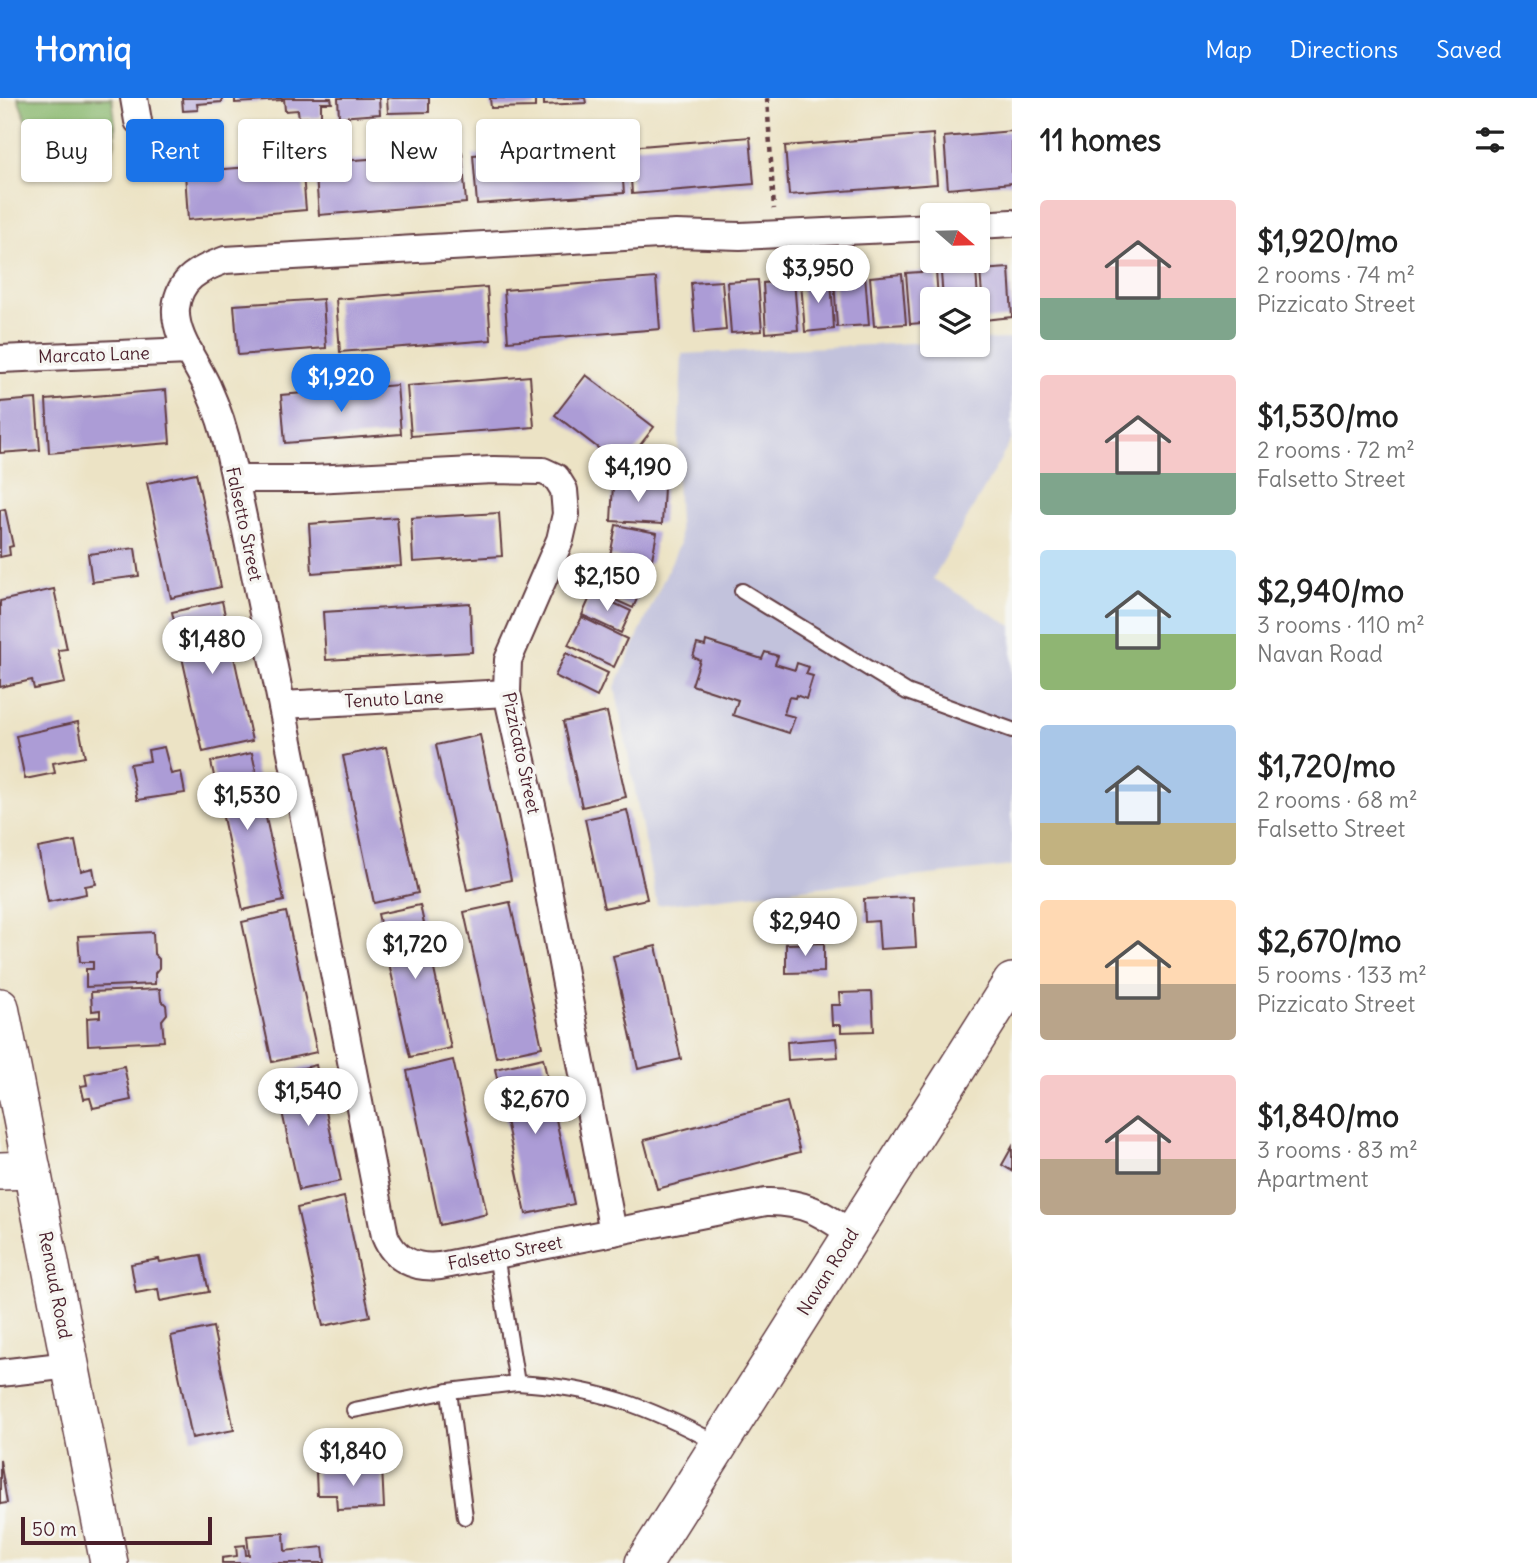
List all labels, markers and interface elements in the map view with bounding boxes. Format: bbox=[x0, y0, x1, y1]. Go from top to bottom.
text: Homiq bbox=[35, 28, 132, 70]
text: Map bbox=[1205, 34, 1252, 64]
text: Directions bbox=[1290, 34, 1398, 64]
text: Saved bbox=[1436, 34, 1502, 64]
chip: Buy bbox=[21, 119, 112, 182]
chip: Rent bbox=[126, 119, 224, 182]
chip: Filters bbox=[238, 119, 352, 182]
chip: New bbox=[366, 119, 462, 182]
chip: Apartment bbox=[476, 119, 640, 182]
text: 11 homes bbox=[1040, 121, 1161, 159]
icon: filters bbox=[1471, 121, 1509, 159]
north arrow bbox=[920, 203, 990, 273]
map controls bbox=[920, 203, 990, 357]
text: $1,920/mo bbox=[1257, 222, 1398, 260]
icon: home bbox=[1096, 228, 1180, 312]
pin: $3,950 bbox=[761, 246, 875, 305]
text: $3,950 bbox=[782, 253, 854, 282]
text: 2 rooms · 74 m² bbox=[1257, 260, 1415, 289]
button: layers bbox=[920, 287, 990, 357]
text: Pizzicato Street bbox=[1257, 289, 1415, 318]
street label: Marcato Lane bbox=[38, 341, 150, 368]
pin: $1,920 bbox=[284, 354, 398, 414]
text: $1,920 bbox=[307, 362, 375, 391]
text: $1,530/mo bbox=[1257, 397, 1399, 435]
icon: home bbox=[1096, 403, 1180, 487]
text: 2 rooms · 72 m² bbox=[1257, 435, 1415, 464]
pin: $4,190 bbox=[581, 444, 695, 504]
text: $4,190 bbox=[604, 452, 672, 481]
text: Falsetto Street bbox=[1257, 464, 1405, 493]
street label: Falsetto Street bbox=[221, 465, 268, 583]
pin: $2,150 bbox=[550, 554, 664, 613]
text: $2,150 bbox=[574, 561, 640, 590]
text: $2,940/mo bbox=[1257, 572, 1404, 610]
icon: home bbox=[1096, 578, 1180, 662]
text: 3 rooms · 110 m² bbox=[1257, 610, 1425, 639]
pin: $1,480 bbox=[155, 616, 269, 676]
text: $1,480 bbox=[178, 624, 246, 653]
text: Navan Road bbox=[1257, 639, 1383, 668]
street label: Tenuto Lane bbox=[344, 684, 444, 713]
street label: Pizzicato Street bbox=[497, 690, 546, 816]
text: $1,720/mo bbox=[1257, 747, 1396, 785]
icon: home bbox=[1096, 753, 1180, 837]
pin: $1,530 bbox=[190, 772, 304, 832]
text: $1,530 bbox=[213, 780, 281, 809]
text: 2 rooms · 68 m² bbox=[1257, 785, 1418, 814]
text: Falsetto Street bbox=[1257, 814, 1405, 843]
pin: $2,940 bbox=[748, 898, 862, 958]
text: $2,940 bbox=[769, 906, 841, 935]
pin: $1,720 bbox=[358, 922, 472, 981]
text: $2,670/mo bbox=[1257, 922, 1401, 960]
icon: home bbox=[1096, 928, 1180, 1012]
text: $1,720 bbox=[382, 929, 448, 958]
text: 5 rooms · 133 m² bbox=[1257, 960, 1427, 989]
text: Pizzicato Street bbox=[1257, 989, 1415, 1018]
pin: $1,540 bbox=[251, 1068, 365, 1128]
text: $1,540 bbox=[274, 1076, 342, 1105]
pin: $2,670 bbox=[478, 1076, 592, 1136]
text: $2,670 bbox=[500, 1084, 570, 1113]
text: $1,840/mo bbox=[1257, 1097, 1399, 1135]
icon: home bbox=[1096, 1103, 1180, 1187]
text: 3 rooms · 83 m² bbox=[1257, 1135, 1418, 1164]
text: Apartment bbox=[1257, 1164, 1369, 1193]
street label: Navan Road bbox=[792, 1224, 864, 1320]
street label: Renaud Road bbox=[34, 1229, 77, 1341]
street label: Falsetto Street bbox=[446, 1230, 564, 1275]
pin: $1,840 bbox=[296, 1428, 410, 1488]
text: $1,840 bbox=[319, 1436, 387, 1465]
scale bar bbox=[21, 1514, 212, 1546]
text: 50 m bbox=[32, 1517, 77, 1541]

